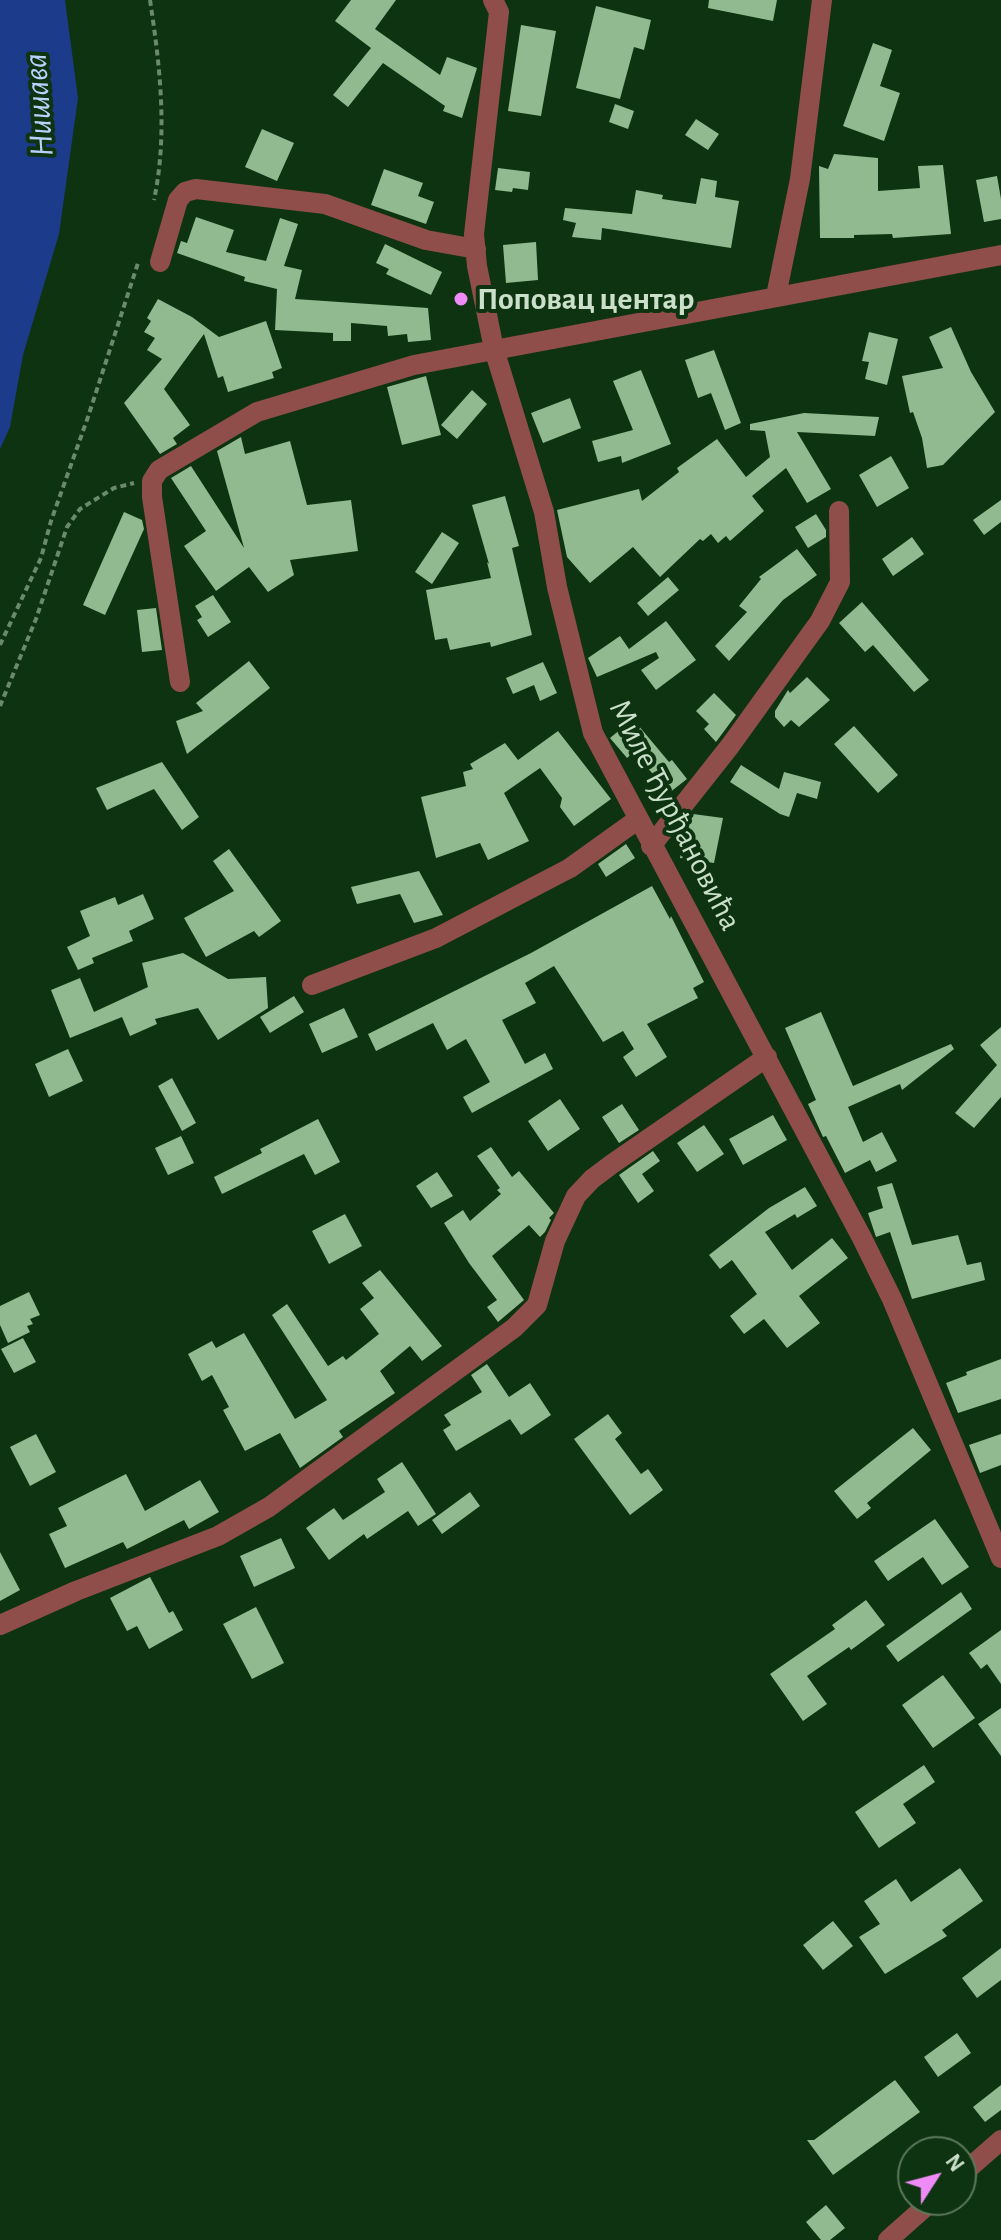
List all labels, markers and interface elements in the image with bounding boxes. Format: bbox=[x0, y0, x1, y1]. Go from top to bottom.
water label: Нишава bbox=[15, 52, 63, 158]
place label: Поповац центар bbox=[477, 280, 694, 318]
marker: Поповац центар bbox=[452, 290, 470, 308]
street label: Миле Ђурђановића bbox=[600, 693, 750, 937]
north arrow bbox=[897, 2136, 977, 2216]
text: N bbox=[941, 2150, 968, 2176]

